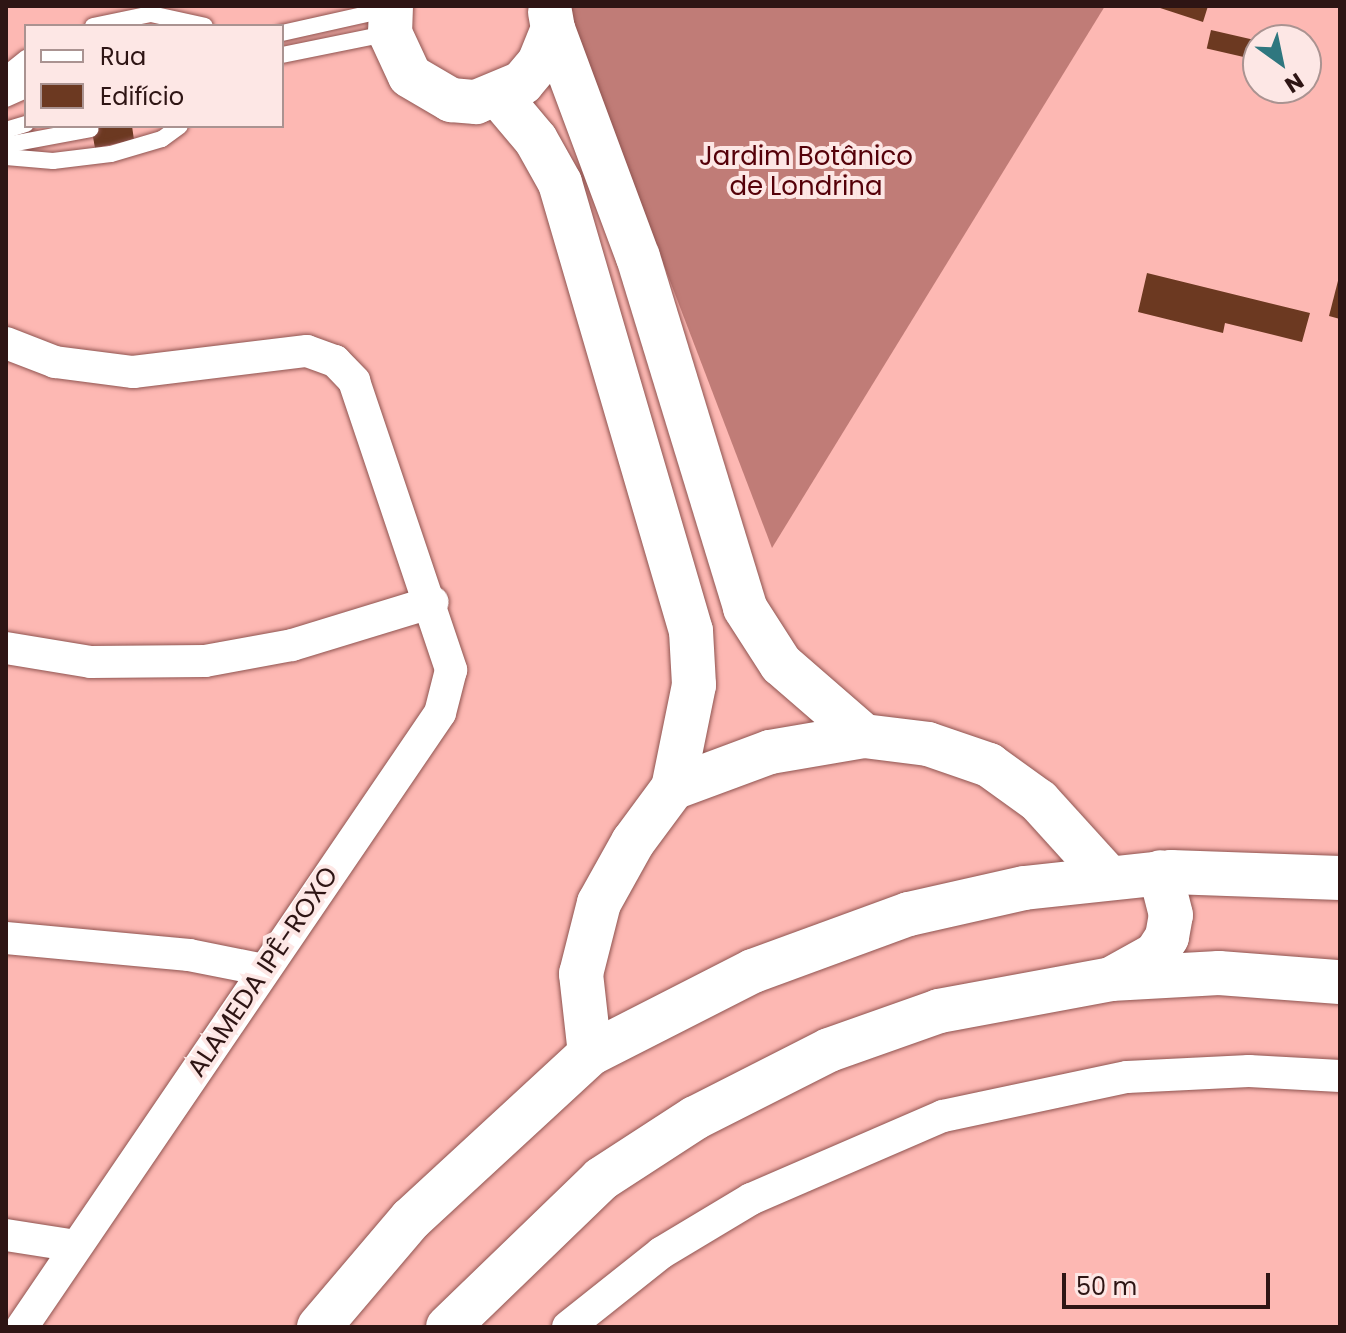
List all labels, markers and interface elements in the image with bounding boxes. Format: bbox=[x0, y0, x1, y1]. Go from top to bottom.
legend bbox=[24, 24, 284, 128]
north arrow bbox=[1242, 24, 1322, 104]
text: Rua bbox=[100, 40, 146, 73]
text: N bbox=[1279, 65, 1310, 100]
text: Edifício bbox=[100, 80, 184, 113]
park label: Jardim Botânico de Londrina bbox=[699, 141, 913, 202]
street label: ALAMEDA IPÊ-ROXO bbox=[181, 861, 345, 1083]
scale bar bbox=[1066, 1257, 1274, 1307]
text: 50 m bbox=[1076, 1270, 1137, 1303]

